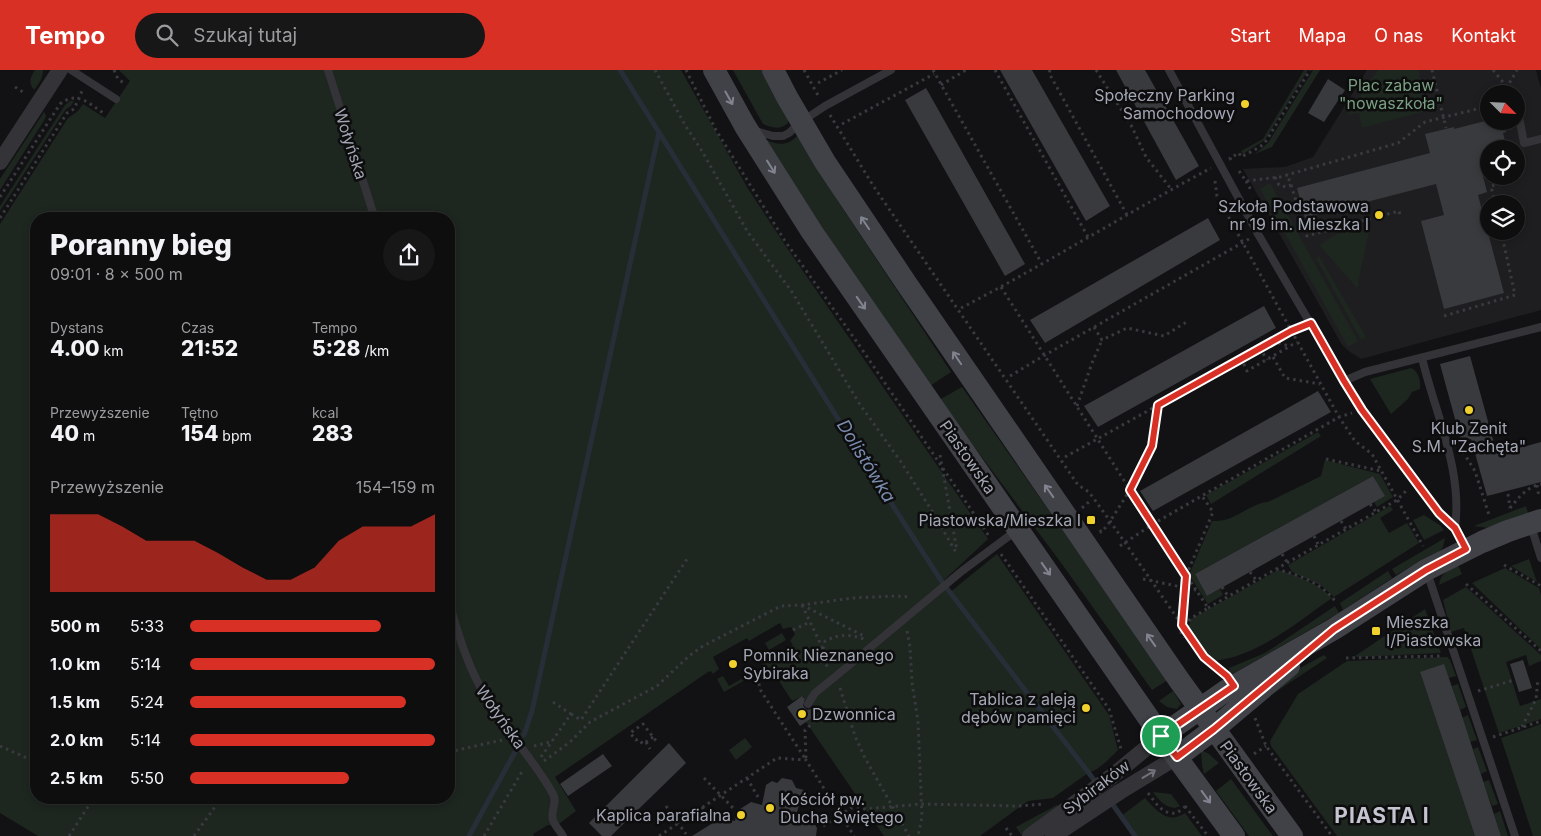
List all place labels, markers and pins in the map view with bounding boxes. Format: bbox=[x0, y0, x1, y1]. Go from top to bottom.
place label: Społeczny Parking Samochodowy bbox=[1094, 85, 1235, 123]
marker: Społeczny Parking Samochodowy bbox=[1239, 98, 1251, 110]
place label: Szkoła Podstawowa nr 19 im. Mieszka I bbox=[1218, 196, 1369, 234]
marker: Szkoła Podstawowa nr 19 im. Mieszka I bbox=[1373, 209, 1385, 221]
marker: Klub Zenit S.M. "Zachęta" bbox=[1463, 404, 1475, 416]
place label: Klub Zenit S.M. "Zachęta" bbox=[1412, 418, 1526, 456]
place label: Piastowska/Mieszka I bbox=[919, 510, 1081, 530]
marker: Piastowska/Mieszka I bbox=[1085, 514, 1097, 526]
place label: Mieszka I/Piastowska bbox=[1386, 612, 1481, 650]
marker: Mieszka I/Piastowska bbox=[1370, 625, 1382, 637]
place label: Pomnik Nieznanego Sybiraka bbox=[743, 645, 894, 683]
marker: Pomnik Nieznanego Sybiraka bbox=[727, 658, 739, 670]
place label: Tablica z aleją dębów pamięci bbox=[961, 689, 1076, 727]
marker: Tablica z aleją dębów pamięci bbox=[1080, 702, 1092, 714]
place label: Dzwonnica bbox=[812, 704, 896, 724]
marker: Dzwonnica bbox=[796, 708, 808, 720]
pin bbox=[1140, 715, 1182, 757]
place label: Kościół pw. Ducha Świętego bbox=[780, 789, 903, 827]
marker: Kościół pw. Ducha Świętego bbox=[764, 802, 776, 814]
place label: Kaplica parafialna bbox=[596, 805, 731, 825]
marker: Kaplica parafialna bbox=[735, 809, 747, 821]

